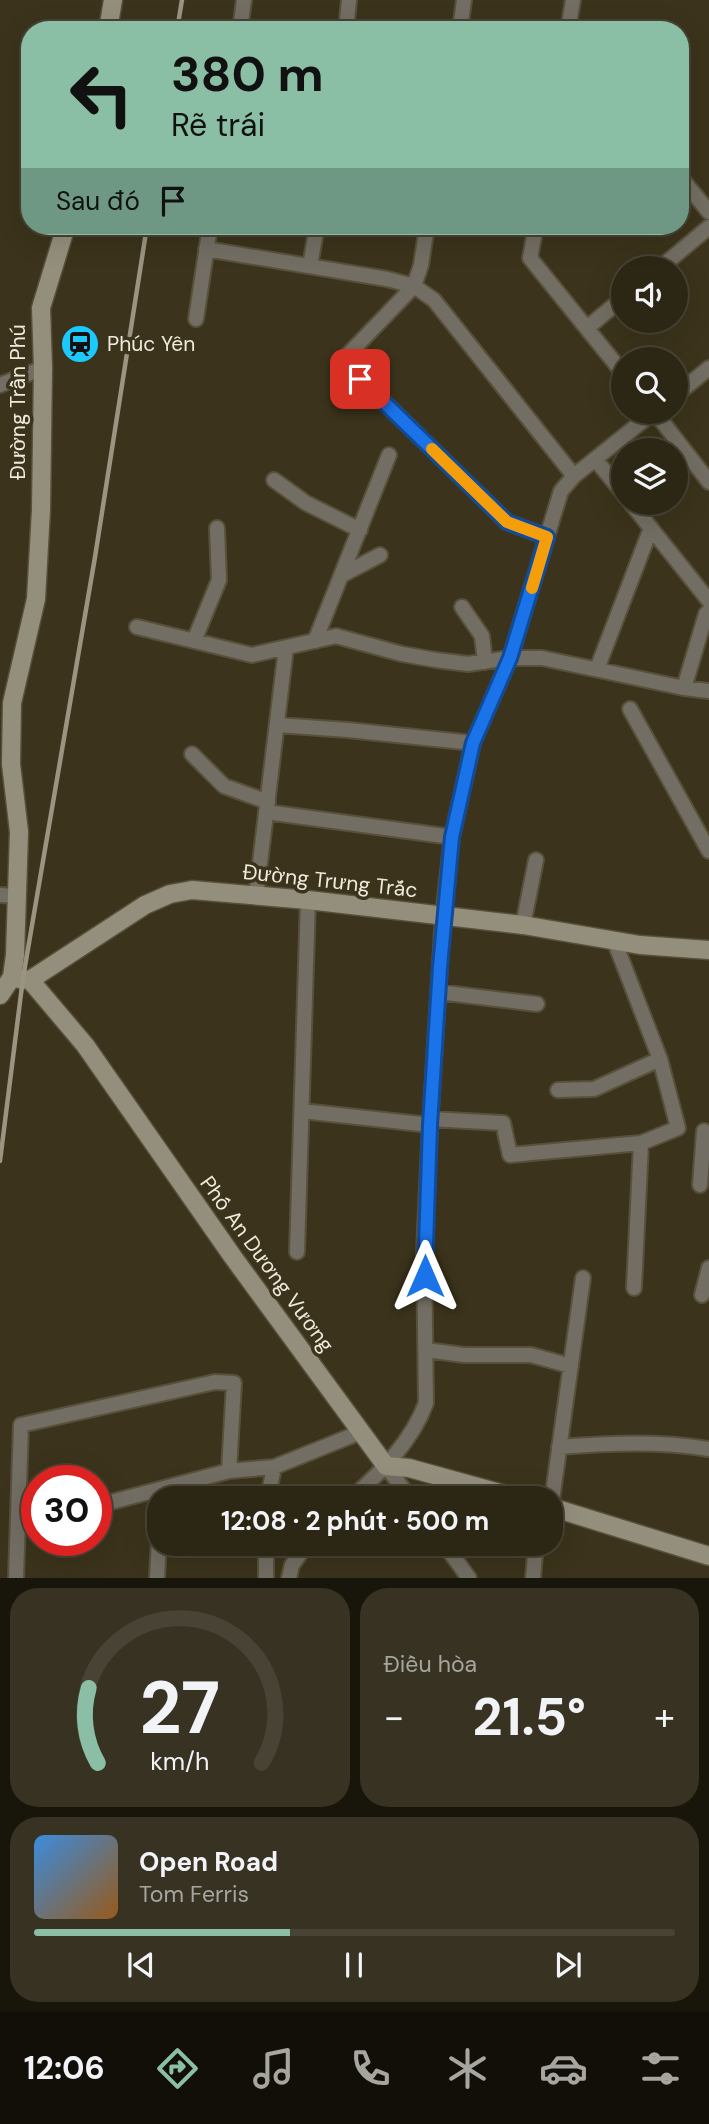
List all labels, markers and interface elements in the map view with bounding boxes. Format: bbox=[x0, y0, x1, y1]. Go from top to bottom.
text: 380 m bbox=[171, 42, 324, 106]
icon: left bbox=[56, 49, 147, 140]
text: Rẽ trái bbox=[171, 104, 265, 146]
icon: arrive bbox=[154, 182, 192, 220]
text: Sau đó bbox=[56, 184, 140, 218]
map controls bbox=[611, 256, 688, 515]
button: sound bbox=[611, 256, 688, 333]
station icon: Phúc Yên bbox=[59, 323, 101, 365]
street label: Đường Trần Phú bbox=[4, 324, 32, 480]
place label: Phúc Yên bbox=[107, 330, 195, 358]
button: search bbox=[611, 347, 688, 424]
pin bbox=[330, 349, 390, 409]
icon: arrive bbox=[341, 360, 379, 398]
button: layers bbox=[611, 438, 688, 515]
street label: Đường Trưng Trắc bbox=[241, 858, 419, 904]
street label: Phố An Dương Vương bbox=[194, 1170, 341, 1358]
position arrow bbox=[388, 1239, 462, 1313]
speed limit sign: 30 bbox=[21, 1465, 112, 1556]
text: 12:08 · 2 phút · 500 m bbox=[221, 1504, 489, 1538]
text: Điều hòa bbox=[384, 1649, 477, 1679]
text: 27 bbox=[139, 1662, 220, 1757]
text: 21.5° bbox=[473, 1683, 586, 1751]
text: − bbox=[384, 1692, 404, 1742]
text: + bbox=[654, 1692, 675, 1742]
text: km/h bbox=[150, 1745, 209, 1778]
text: Open Road bbox=[139, 1845, 278, 1879]
text: Tom Ferris bbox=[139, 1879, 249, 1909]
icon: previous bbox=[122, 1946, 160, 1984]
icon: pause bbox=[335, 1946, 373, 1984]
icon: next bbox=[549, 1946, 587, 1984]
icon: directions bbox=[153, 2044, 202, 2093]
icon: music bbox=[249, 2044, 298, 2093]
icon: phone bbox=[346, 2044, 395, 2093]
icon: climate bbox=[443, 2044, 492, 2093]
icon: car bbox=[539, 2044, 588, 2093]
icon: filters bbox=[636, 2044, 685, 2093]
text: 12:06 bbox=[24, 2047, 105, 2089]

